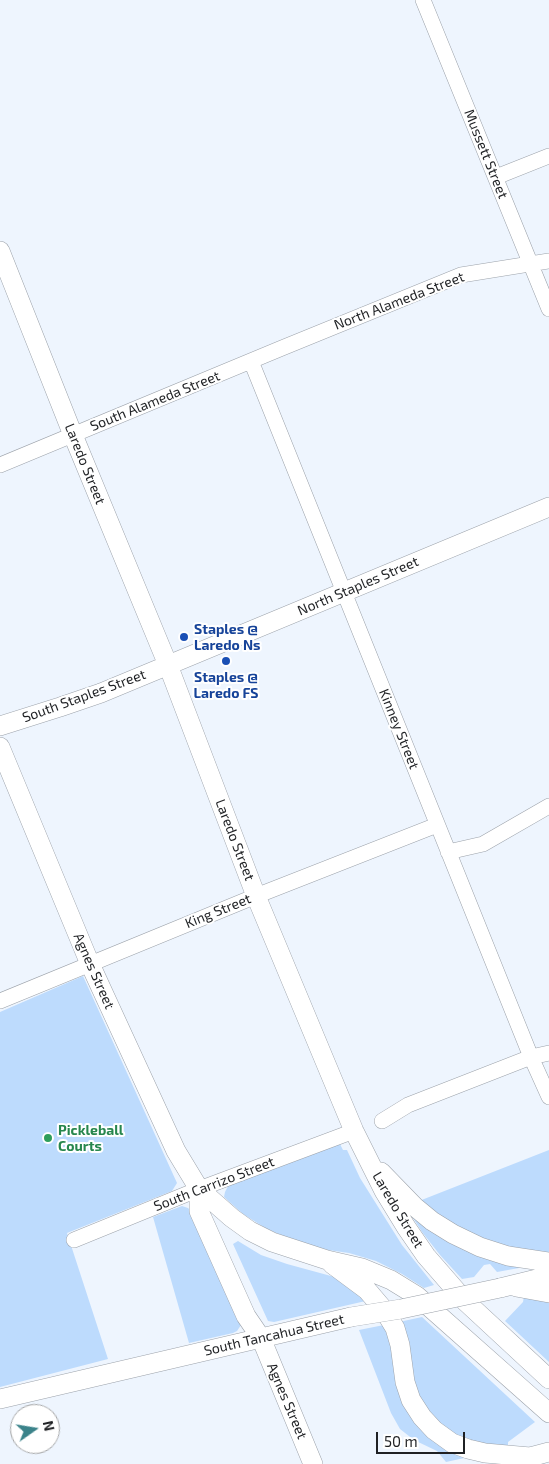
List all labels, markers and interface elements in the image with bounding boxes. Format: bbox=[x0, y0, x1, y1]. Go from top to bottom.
street label: Mussett Street bbox=[460, 107, 512, 201]
street label: North Alameda Street bbox=[332, 268, 466, 334]
street label: South Alameda Street bbox=[88, 367, 222, 435]
street label: Laredo Street bbox=[61, 421, 109, 507]
street label: North Staples Street bbox=[295, 553, 421, 619]
place label: Staples @ Laredo Ns bbox=[194, 621, 260, 654]
marker: Staples @ Laredo Ns bbox=[178, 631, 190, 643]
marker: Staples @ Laredo FS bbox=[220, 655, 232, 667]
street label: South Staples Street bbox=[20, 666, 148, 726]
place label: Staples @ Laredo FS bbox=[194, 669, 258, 702]
street label: Kinney Street bbox=[375, 686, 423, 772]
street label: Laredo Street bbox=[212, 797, 258, 883]
street label: King Street bbox=[183, 890, 253, 932]
street label: Agnes Street bbox=[70, 930, 118, 1012]
place label: Pickleball Courts bbox=[58, 1122, 123, 1154]
marker: Pickleball Courts bbox=[42, 1132, 54, 1144]
street label: South Carrizo Street bbox=[151, 1153, 277, 1215]
street label: Laredo Street bbox=[369, 1169, 427, 1251]
street label: South Tancahua Street bbox=[202, 1311, 346, 1359]
street label: Agnes Street bbox=[263, 1360, 311, 1442]
north arrow bbox=[10, 1404, 60, 1454]
text: N bbox=[40, 1419, 59, 1433]
scale bar bbox=[379, 1422, 468, 1454]
text: 50 m bbox=[384, 1432, 418, 1450]

